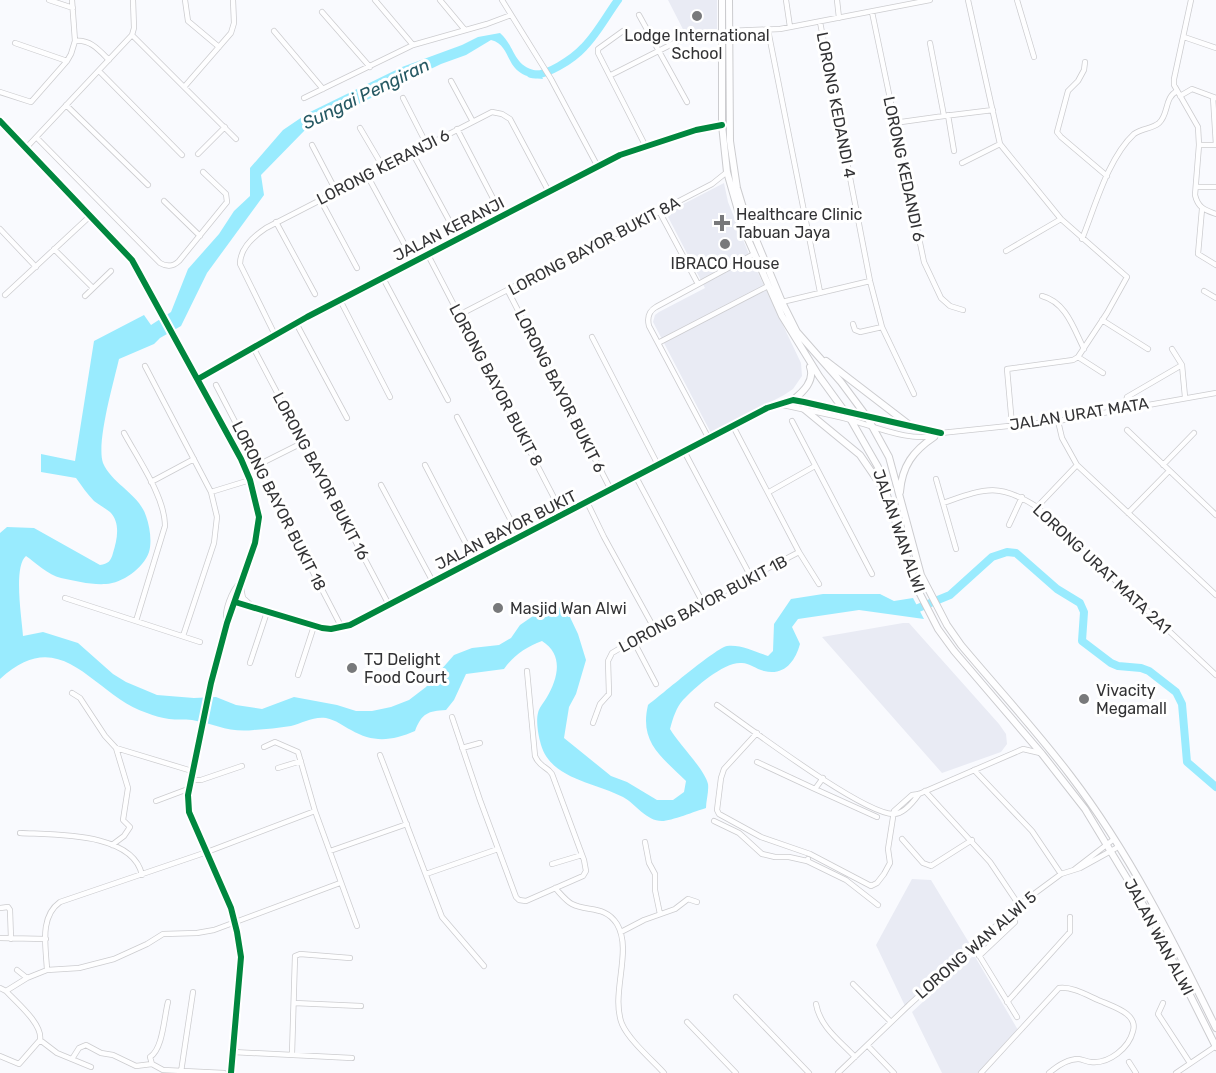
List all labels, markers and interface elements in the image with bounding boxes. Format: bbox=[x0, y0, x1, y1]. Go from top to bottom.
marker: Lodge International School bbox=[690, 9, 704, 23]
place label: Lodge International School bbox=[624, 26, 770, 63]
street label: LORONG KEDANDI 4 bbox=[813, 30, 859, 180]
water label: Sungai Pengiran bbox=[299, 54, 433, 134]
street label: LORONG KEDANDI 6 bbox=[879, 95, 929, 244]
street label: LORONG KERANJI 6 bbox=[313, 125, 453, 209]
street label: LORONG BAYOR BUKIT 8A bbox=[505, 192, 683, 299]
street label: JALAN KERANJI bbox=[391, 193, 507, 265]
place label: Healthcare Clinic Tabuan Jaya bbox=[736, 205, 863, 242]
marker: Healthcare Clinic Tabuan Jaya bbox=[713, 214, 731, 232]
marker: IBRACO House bbox=[718, 237, 732, 251]
place label: IBRACO House bbox=[671, 254, 779, 273]
street label: LORONG BAYOR BUKIT 8 bbox=[445, 301, 547, 469]
street label: LORONG BAYOR BUKIT 6 bbox=[511, 306, 610, 476]
street label: LORONG BAYOR BUKIT 16 bbox=[269, 389, 374, 563]
street label: JALAN URAT MATA bbox=[1008, 394, 1150, 434]
street label: LORONG BAYOR BUKIT 18 bbox=[228, 418, 330, 594]
street label: JALAN WAN ALWI bbox=[869, 467, 929, 595]
street label: JALAN BAYOR BUKIT bbox=[432, 486, 580, 574]
street label: LORONG URAT MATA 2A1 bbox=[1029, 500, 1175, 638]
street label: LORONG BAYOR BUKIT 1B bbox=[615, 551, 791, 657]
place label: Masjid Wan Alwi bbox=[510, 599, 627, 618]
marker: Masjid Wan Alwi bbox=[491, 601, 505, 615]
place label: TJ Delight Food Court bbox=[364, 650, 447, 687]
marker: TJ Delight Food Court bbox=[345, 661, 359, 675]
place label: Vivacity Megamall bbox=[1096, 681, 1167, 718]
marker: Vivacity Megamall bbox=[1077, 692, 1091, 706]
street label: JALAN WAN ALWI bbox=[1120, 876, 1198, 998]
street label: LORONG WAN ALWI 5 bbox=[912, 887, 1040, 1003]

